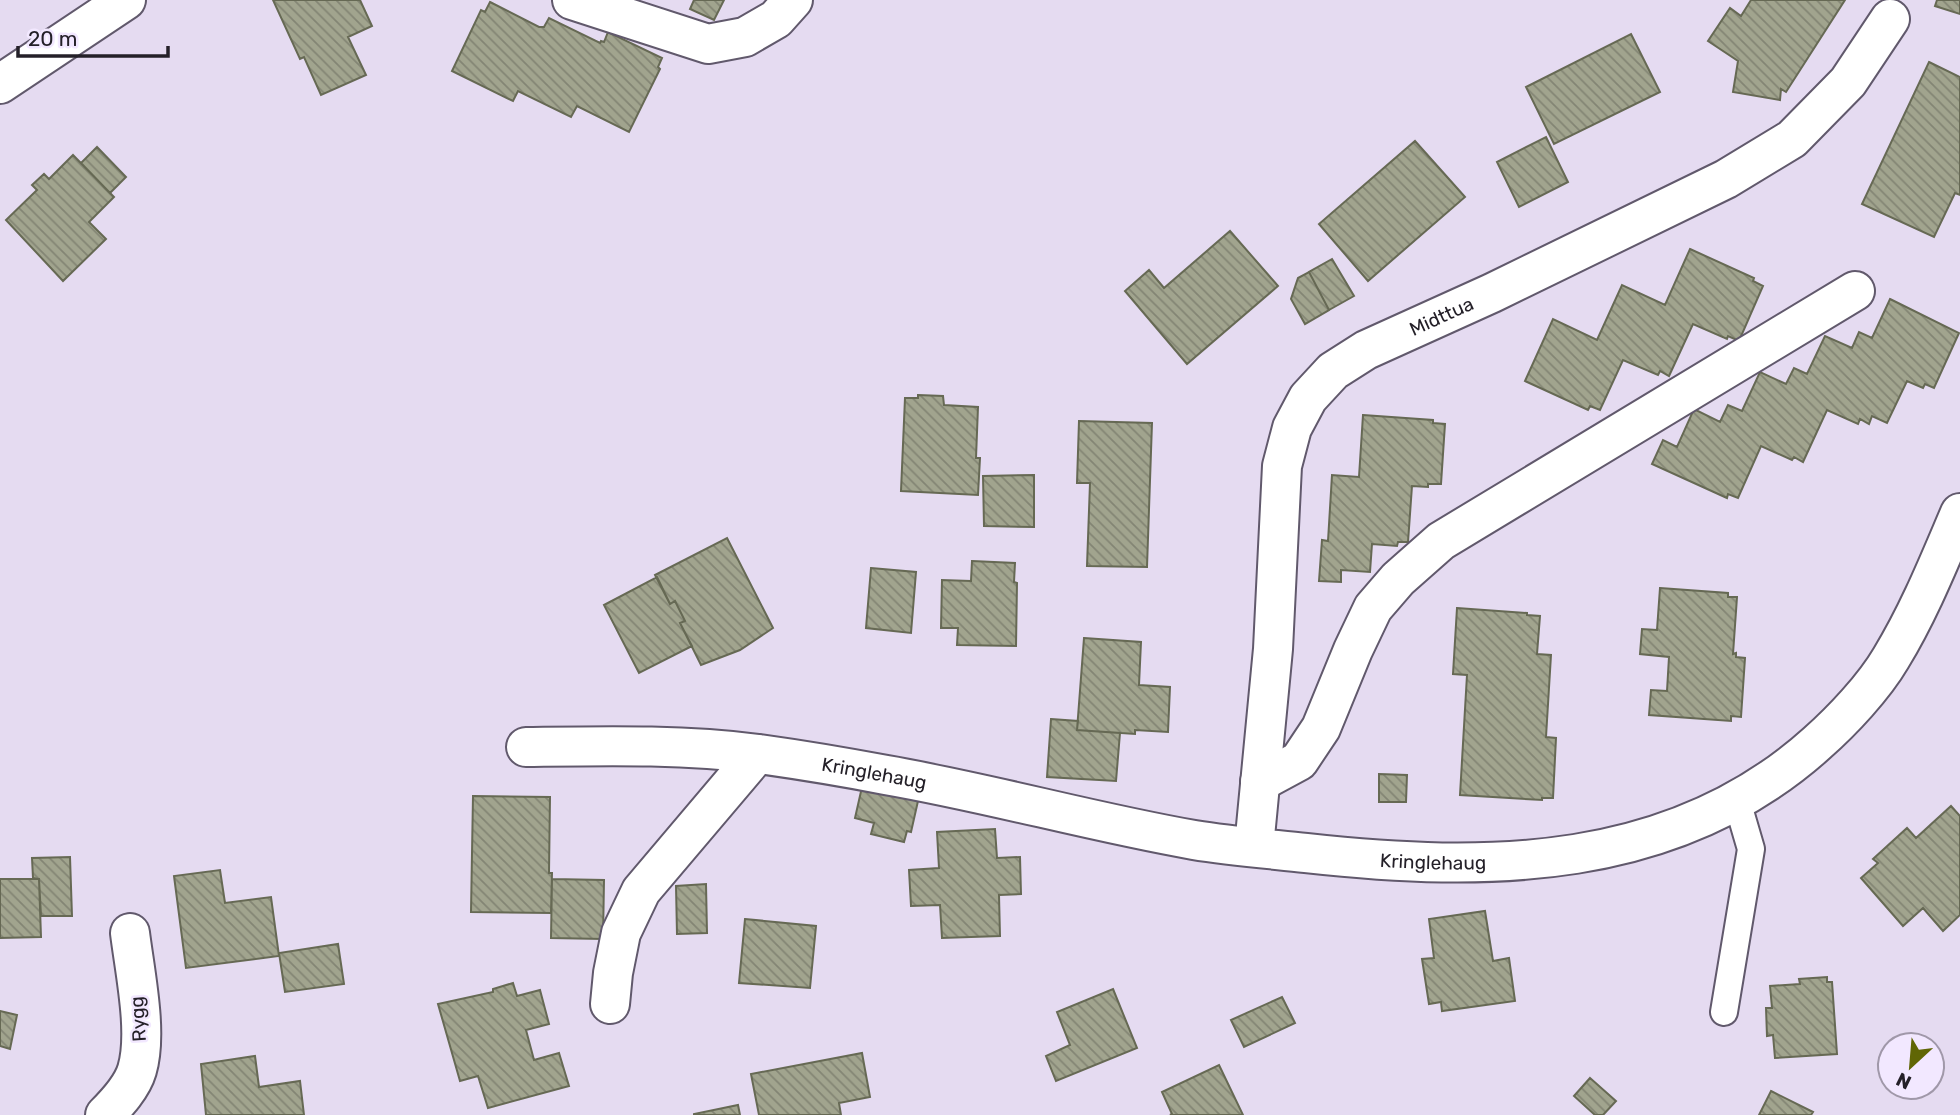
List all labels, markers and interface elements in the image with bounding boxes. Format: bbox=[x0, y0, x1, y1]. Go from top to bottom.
scale bar bbox=[18, 14, 168, 58]
text: 20 m bbox=[28, 26, 77, 51]
street label: Midttua bbox=[1406, 291, 1477, 340]
street label: Kringlehaug bbox=[820, 752, 929, 794]
street label: Kringlehaug bbox=[1379, 848, 1486, 874]
street label: Rygg bbox=[125, 996, 151, 1042]
north arrow bbox=[1876, 1031, 1946, 1101]
text: N bbox=[1893, 1067, 1915, 1094]

